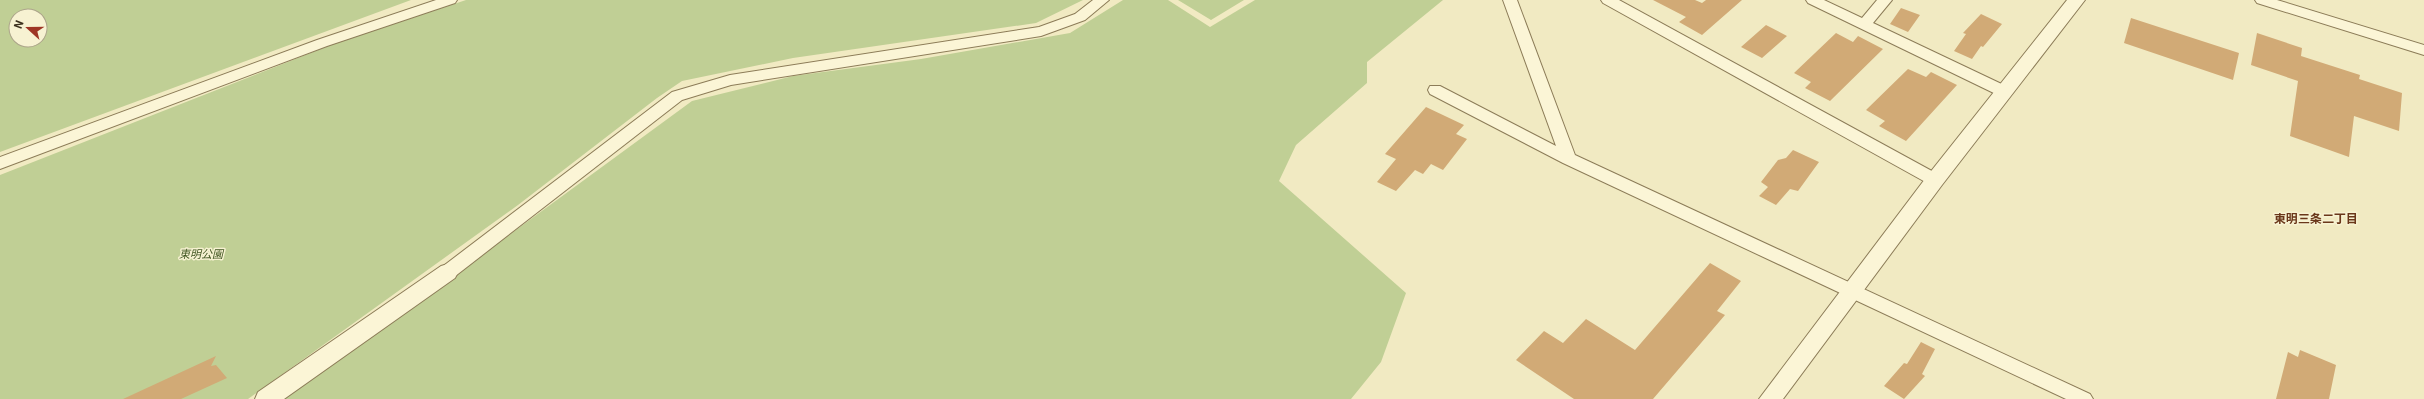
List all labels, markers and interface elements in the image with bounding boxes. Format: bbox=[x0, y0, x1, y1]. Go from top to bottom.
north arrow bbox=[8, 8, 48, 48]
text: N bbox=[9, 17, 27, 31]
district label: 東明三条二丁目 bbox=[2274, 209, 2358, 226]
park label: 東明公園 bbox=[179, 245, 225, 261]

